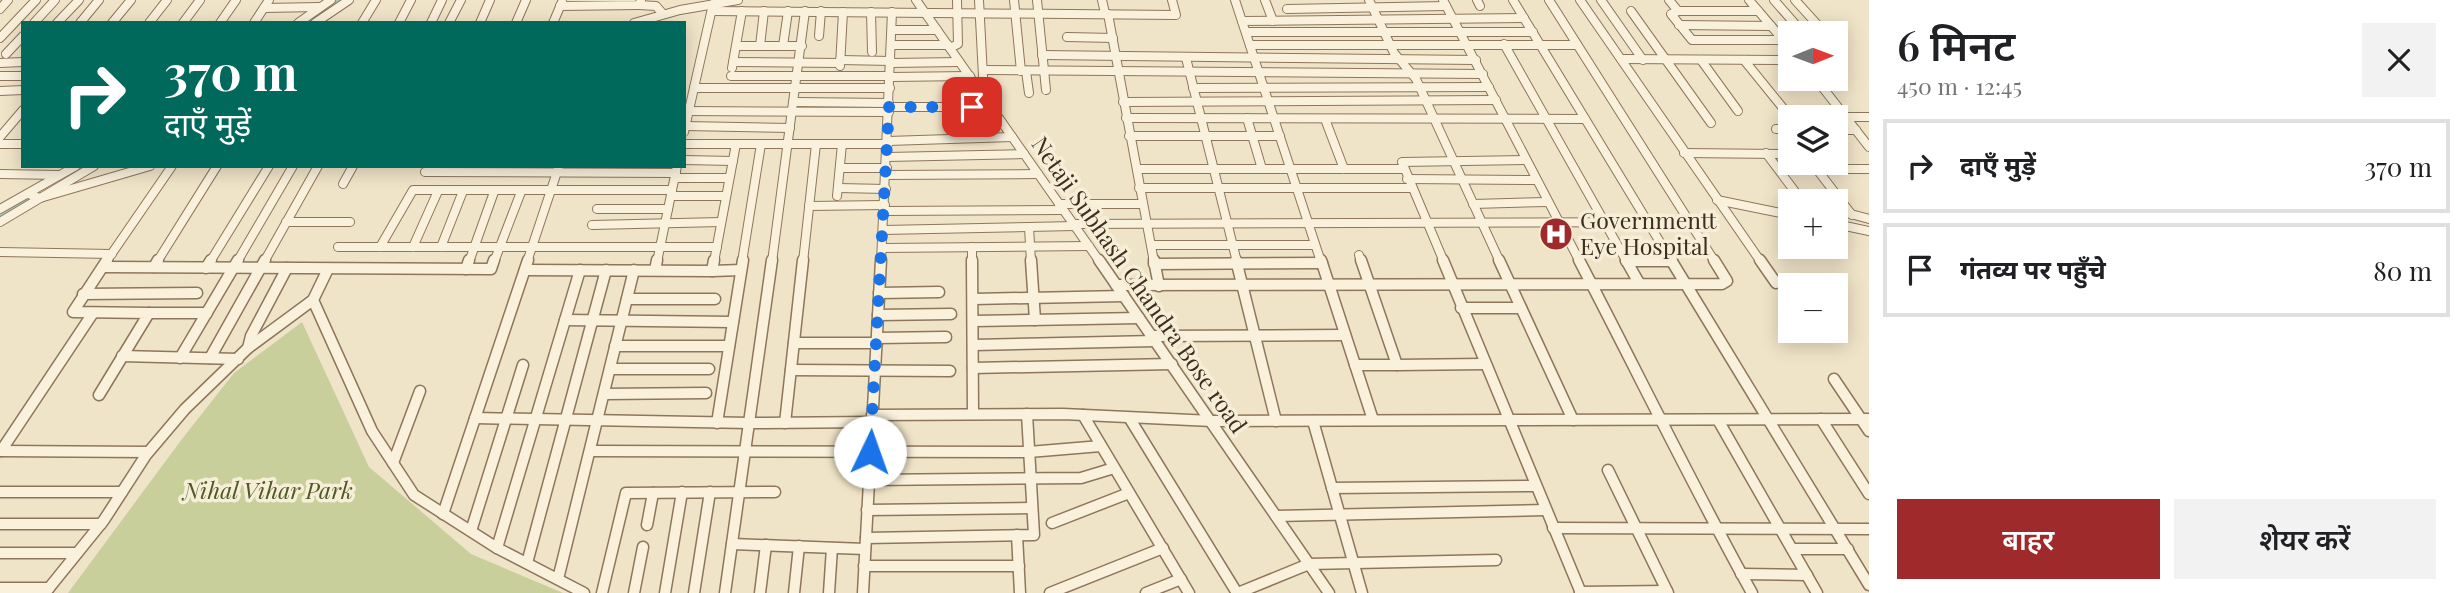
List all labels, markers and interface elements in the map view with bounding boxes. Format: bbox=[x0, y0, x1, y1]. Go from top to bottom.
text: 6 मिनट bbox=[1897, 16, 2015, 72]
north arrow bbox=[1778, 21, 1848, 91]
map controls bbox=[1778, 21, 1848, 343]
button: close bbox=[2362, 23, 2436, 97]
text: 370 m bbox=[164, 38, 298, 103]
icon: right bbox=[49, 49, 140, 140]
text: 450 m · 12:45 bbox=[1897, 70, 2022, 101]
pin bbox=[942, 77, 1002, 137]
icon: arrive bbox=[953, 88, 991, 126]
text: दाएँ मुड़ें bbox=[164, 101, 251, 144]
button: layers bbox=[1778, 105, 1848, 175]
street label: Netaji Subhash Chandra Bose road bbox=[1026, 130, 1255, 439]
icon: right bbox=[1901, 147, 1939, 185]
text: दाएँ मुड़ें bbox=[1960, 147, 2036, 182]
text: 370 m bbox=[2365, 149, 2432, 184]
button: + bbox=[1778, 189, 1848, 259]
place label: Governmentt Eye Hospital bbox=[1580, 204, 1717, 261]
hospital icon: Governmentt Eye Hospital bbox=[1537, 215, 1575, 253]
icon: arrive bbox=[1901, 251, 1939, 289]
text: गंतव्य पर पहुँचे bbox=[1960, 251, 2106, 286]
text: 80 m bbox=[2373, 253, 2432, 288]
button: − bbox=[1778, 273, 1848, 343]
position arrow bbox=[833, 415, 907, 489]
park label: Nihal Vihar Park bbox=[181, 474, 353, 505]
button: बाहर bbox=[1897, 499, 2160, 579]
button: शेयर करें bbox=[2174, 499, 2436, 579]

